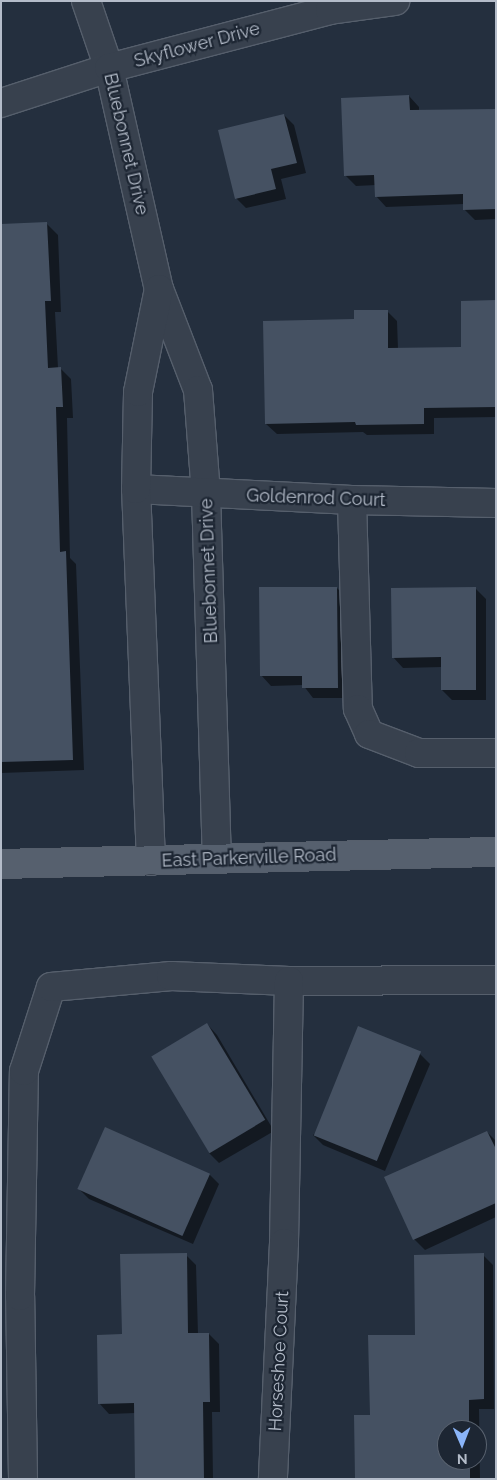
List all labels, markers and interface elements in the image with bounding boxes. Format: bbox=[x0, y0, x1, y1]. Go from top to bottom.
street label: Skyflower Drive bbox=[132, 18, 262, 72]
street label: Bluebonnet Drive bbox=[99, 71, 153, 217]
street label: Goldenrod Court bbox=[246, 485, 386, 511]
street label: Bluebonnet Drive bbox=[196, 498, 222, 644]
street label: East Parkerville Road bbox=[161, 844, 337, 872]
street label: Horseshoe Court bbox=[265, 1290, 293, 1432]
north arrow bbox=[437, 1420, 487, 1470]
text: N bbox=[457, 1451, 468, 1467]

